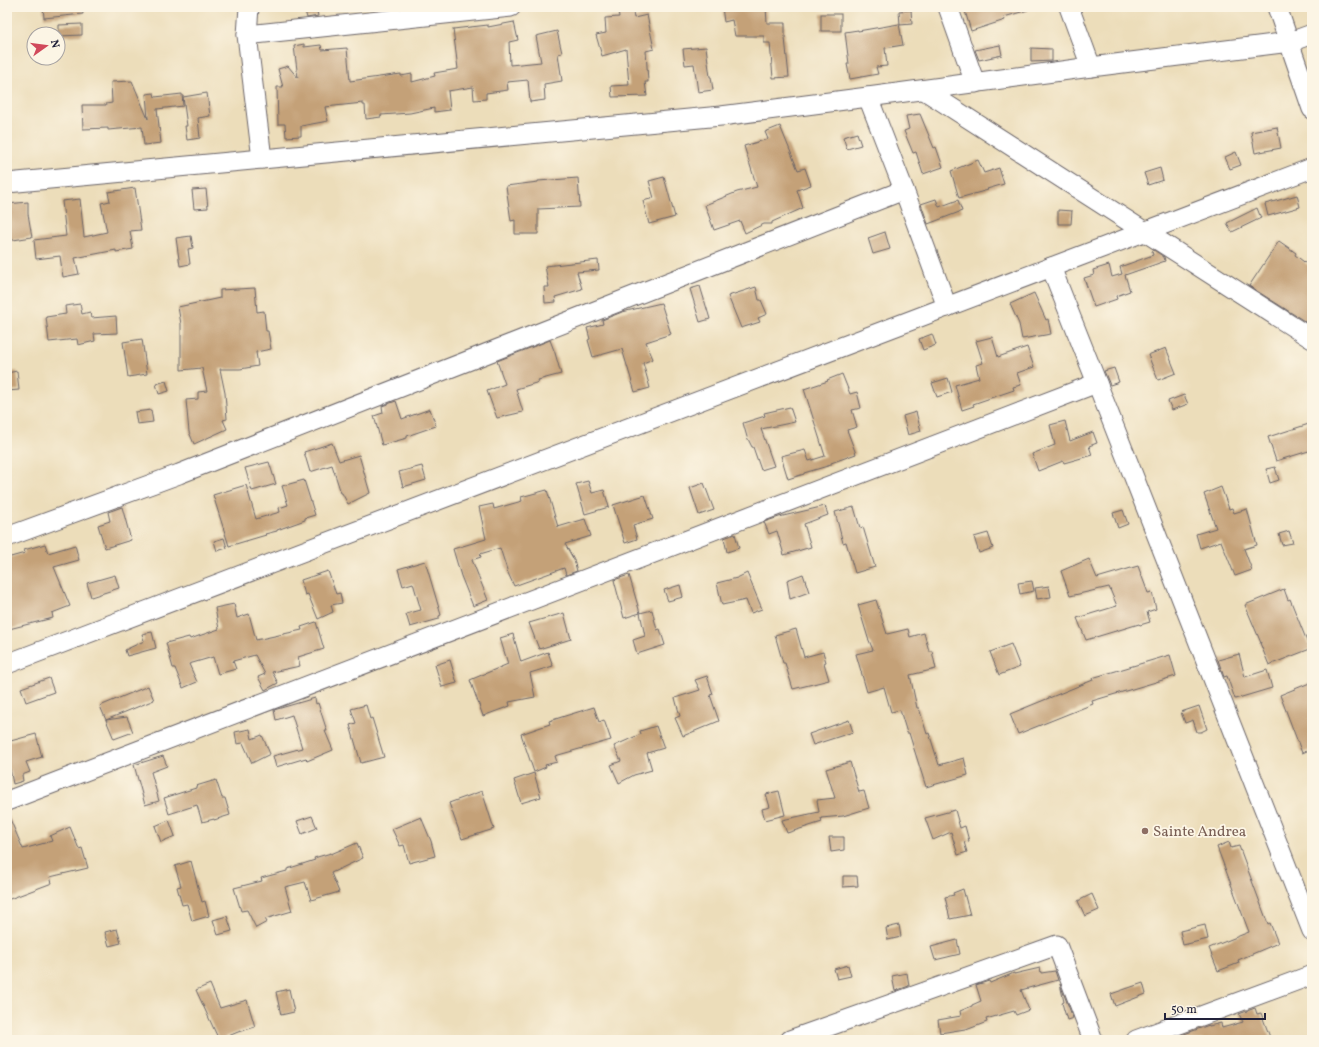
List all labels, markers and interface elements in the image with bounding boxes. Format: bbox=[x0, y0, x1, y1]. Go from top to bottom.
north arrow bbox=[26, 26, 66, 66]
text: N bbox=[46, 38, 62, 50]
place label: Sainte Andrea bbox=[1153, 822, 1246, 843]
marker: Sainte Andrea bbox=[1140, 826, 1150, 836]
scale bar bbox=[1165, 995, 1265, 1021]
text: 50 m bbox=[1171, 1002, 1197, 1018]

